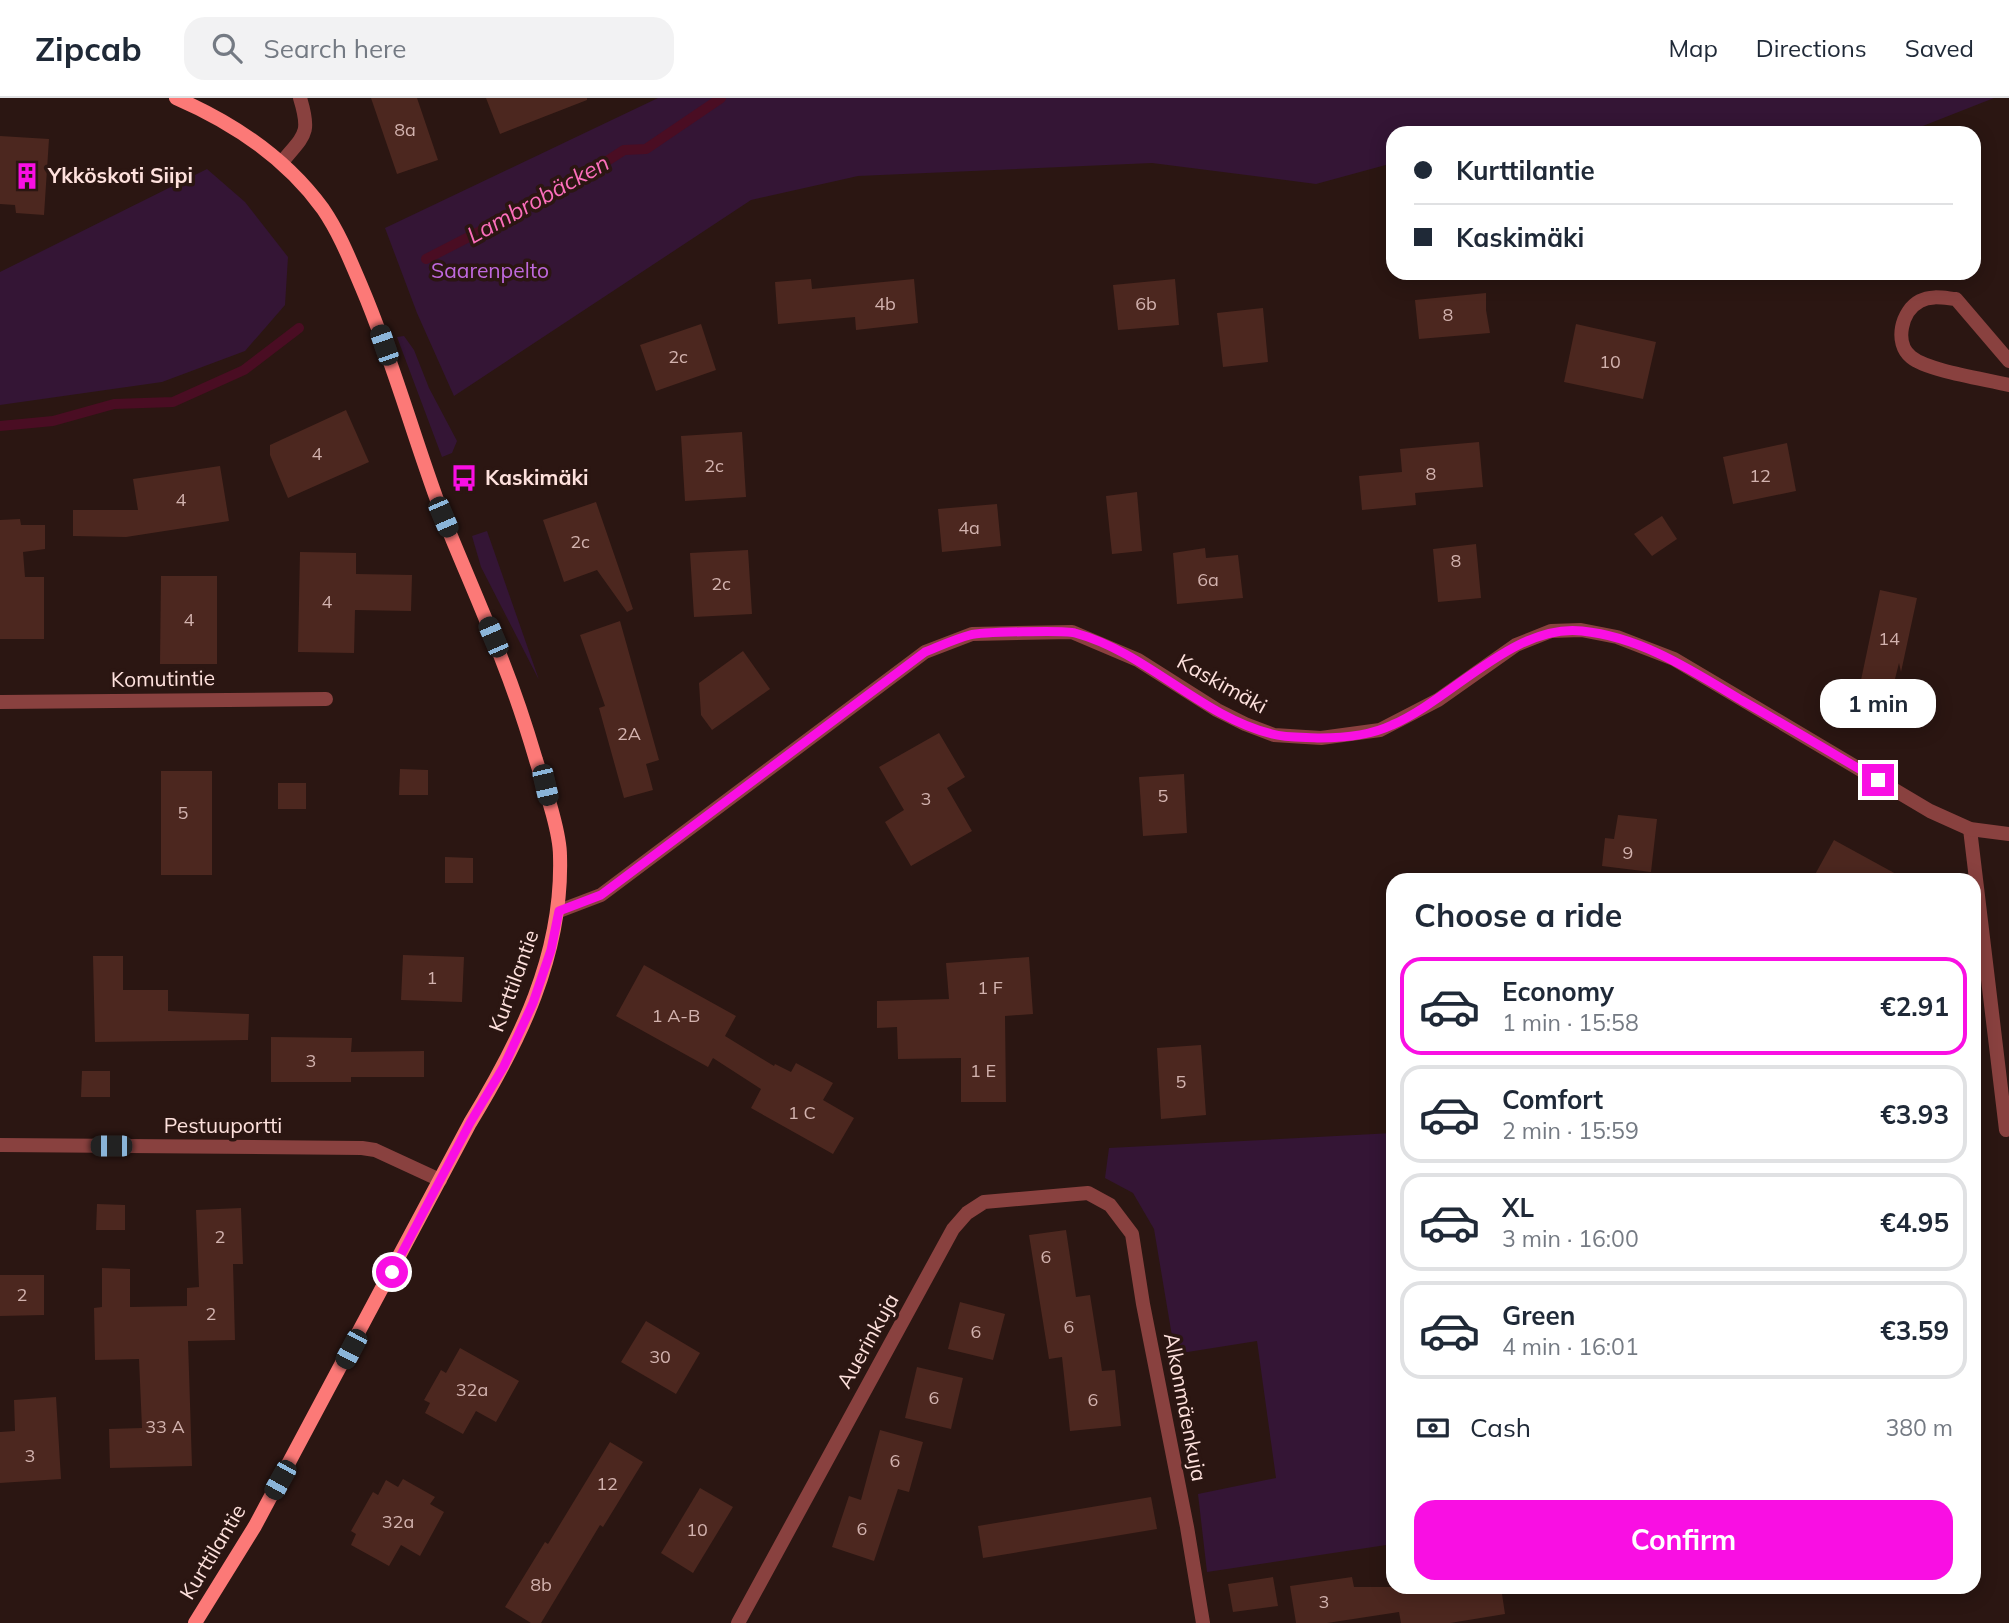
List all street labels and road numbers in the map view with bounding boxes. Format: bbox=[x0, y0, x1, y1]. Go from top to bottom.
street label: Kaskimäki bbox=[1173, 648, 1272, 718]
street label: Komutintie bbox=[111, 664, 215, 692]
street label: Kurttilantie bbox=[483, 926, 543, 1035]
street label: Pestuuportti bbox=[164, 1112, 282, 1138]
street label: Auerinkuja bbox=[830, 1289, 904, 1392]
street label: Alkonmäenkuja bbox=[1159, 1330, 1213, 1483]
street label: Kurttilantie bbox=[174, 1499, 251, 1604]

